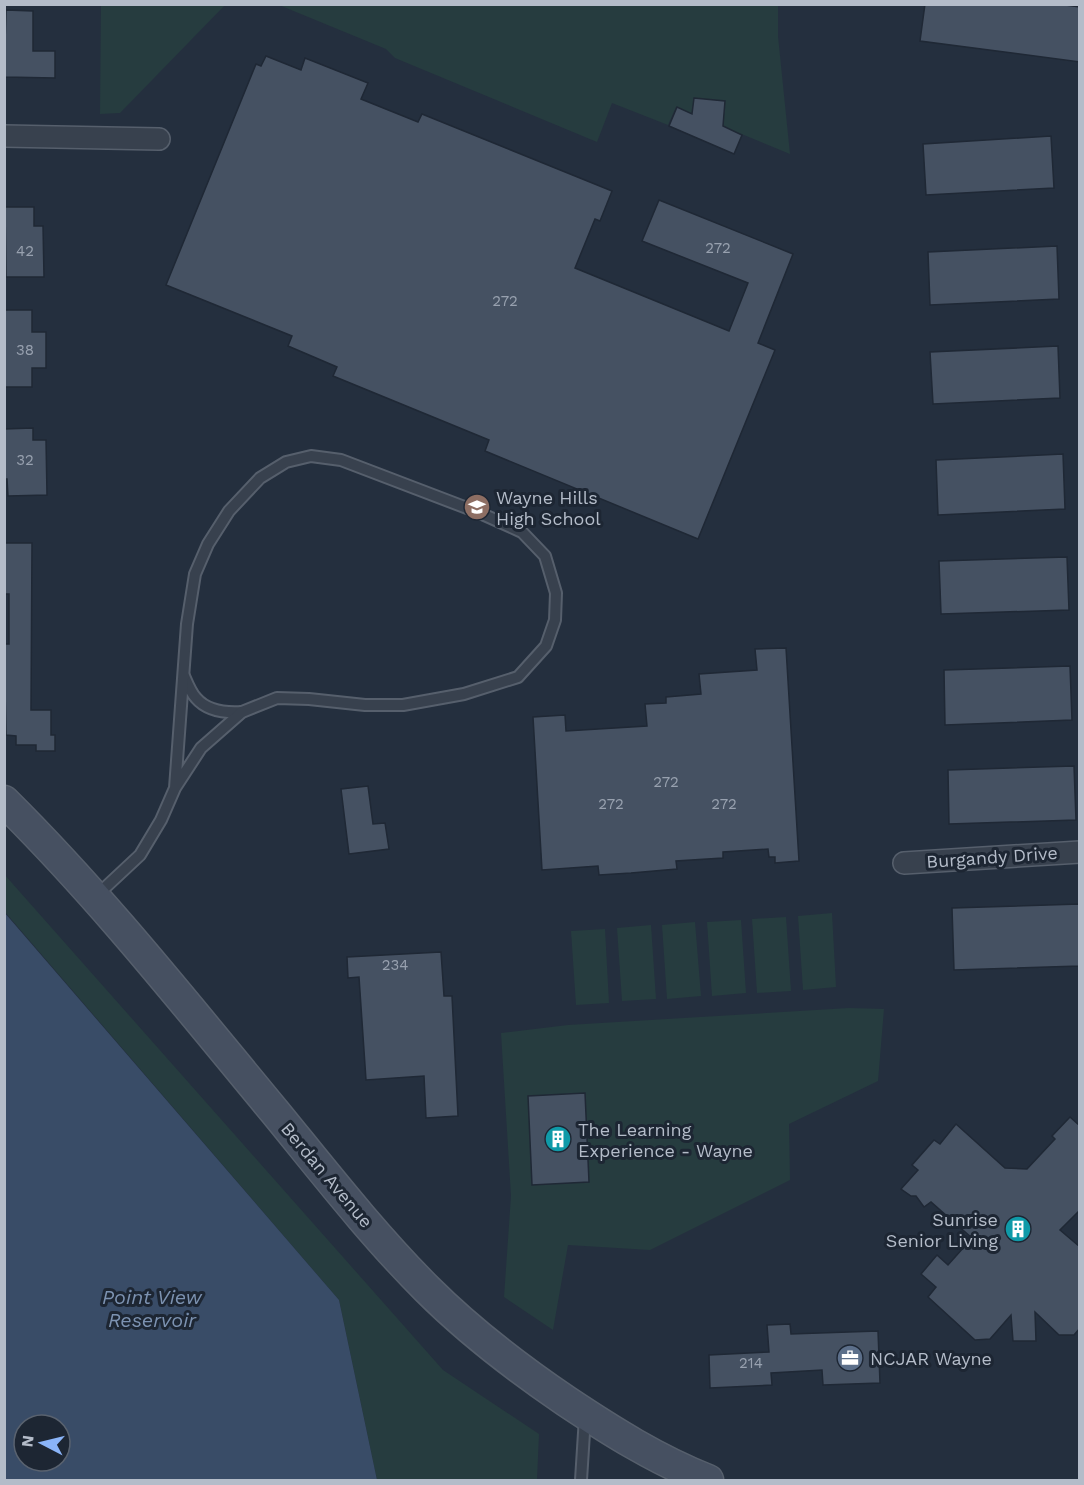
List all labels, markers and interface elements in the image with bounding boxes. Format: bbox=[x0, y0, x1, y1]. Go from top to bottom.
house number: 272 bbox=[705, 239, 731, 257]
house number: 42 bbox=[16, 242, 34, 260]
house number: 272 bbox=[492, 292, 518, 310]
house number: 38 bbox=[16, 341, 34, 359]
house number: 32 bbox=[16, 451, 34, 469]
place label: Wayne Hills High School bbox=[496, 487, 601, 529]
school or university icon: Wayne Hills High School bbox=[462, 492, 492, 522]
house number: 272 bbox=[653, 773, 679, 791]
house number: 272 bbox=[598, 795, 624, 813]
house number: 272 bbox=[711, 795, 737, 813]
street label: Burgandy Drive bbox=[926, 842, 1058, 872]
house number: 234 bbox=[382, 956, 408, 974]
street label: Berdan Avenue bbox=[277, 1118, 377, 1232]
place label: The Learning Experience - Wayne bbox=[578, 1119, 753, 1161]
building icon: The Learning Experience - Wayne bbox=[543, 1124, 573, 1154]
place label: Sunrise Senior Living bbox=[886, 1209, 998, 1251]
building icon: Sunrise Senior Living bbox=[1003, 1214, 1033, 1244]
water label: Point View Reservoir bbox=[102, 1285, 203, 1332]
office icon: NCJAR Wayne bbox=[835, 1343, 865, 1373]
place label: NCJAR Wayne bbox=[870, 1348, 992, 1369]
house number: 214 bbox=[739, 1354, 763, 1372]
north arrow bbox=[12, 1413, 72, 1473]
text: N bbox=[17, 1434, 38, 1448]

